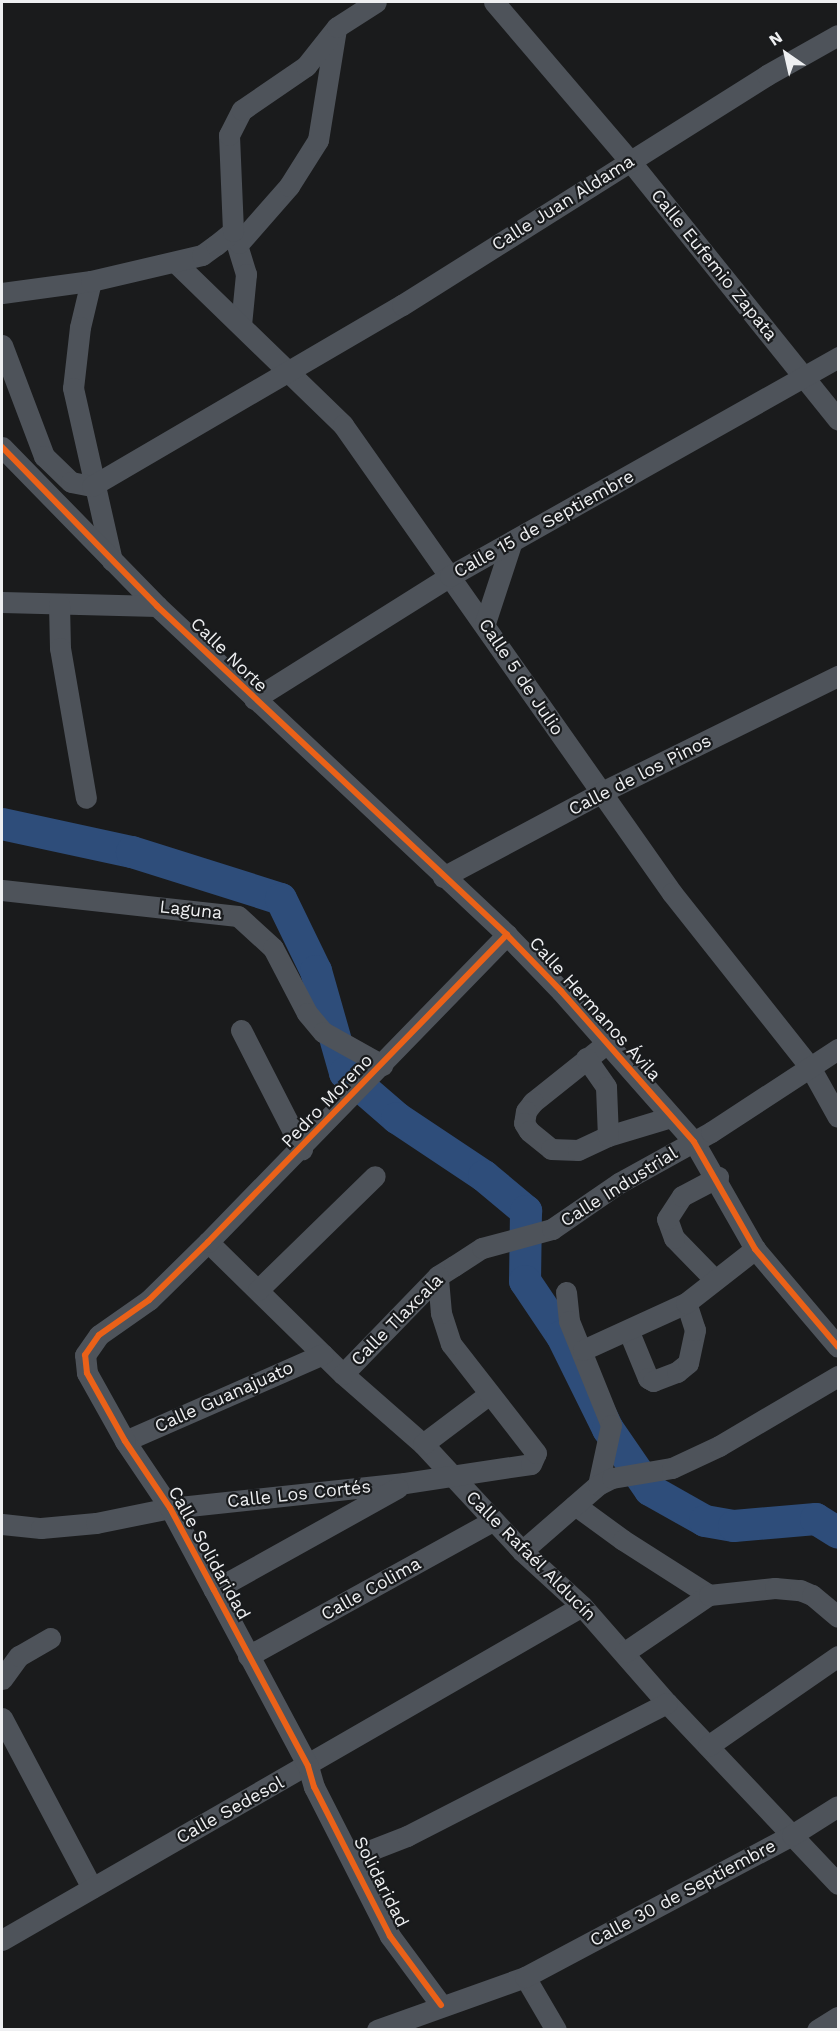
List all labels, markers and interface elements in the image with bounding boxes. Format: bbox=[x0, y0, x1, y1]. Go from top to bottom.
north arrow bbox=[756, 24, 816, 84]
text: N bbox=[765, 27, 786, 50]
street label: Calle Juan Aldama bbox=[487, 150, 639, 256]
street label: Calle Eufemio Zapata bbox=[646, 185, 782, 345]
street label: Calle 15 de Septiembre bbox=[450, 465, 638, 583]
street label: Calle Norte bbox=[186, 613, 272, 697]
street label: Calle 5 de Julio bbox=[474, 614, 568, 740]
street label: Calle de los Pinos bbox=[565, 730, 715, 820]
street label: Laguna bbox=[159, 896, 223, 924]
street label: Calle Hermanos Ávila bbox=[524, 932, 666, 1086]
street label: Pedro Moreno bbox=[277, 1050, 377, 1152]
street label: Calle Industrial bbox=[557, 1142, 681, 1232]
street label: Calle Tlaxcala bbox=[346, 1269, 448, 1371]
street label: Calle Guanajuato bbox=[151, 1357, 297, 1437]
street label: Calle Los Cortés bbox=[226, 1476, 372, 1512]
street label: Calle Solidaridad bbox=[163, 1483, 255, 1623]
street label: Calle Rafaél Alducín bbox=[461, 1486, 601, 1626]
street label: Calle Colima bbox=[317, 1553, 425, 1625]
street label: Calle Sedesol bbox=[173, 1772, 287, 1848]
street label: Solidaridad bbox=[349, 1833, 413, 1931]
street label: Calle 30 de Septiembre bbox=[586, 1835, 780, 1951]

